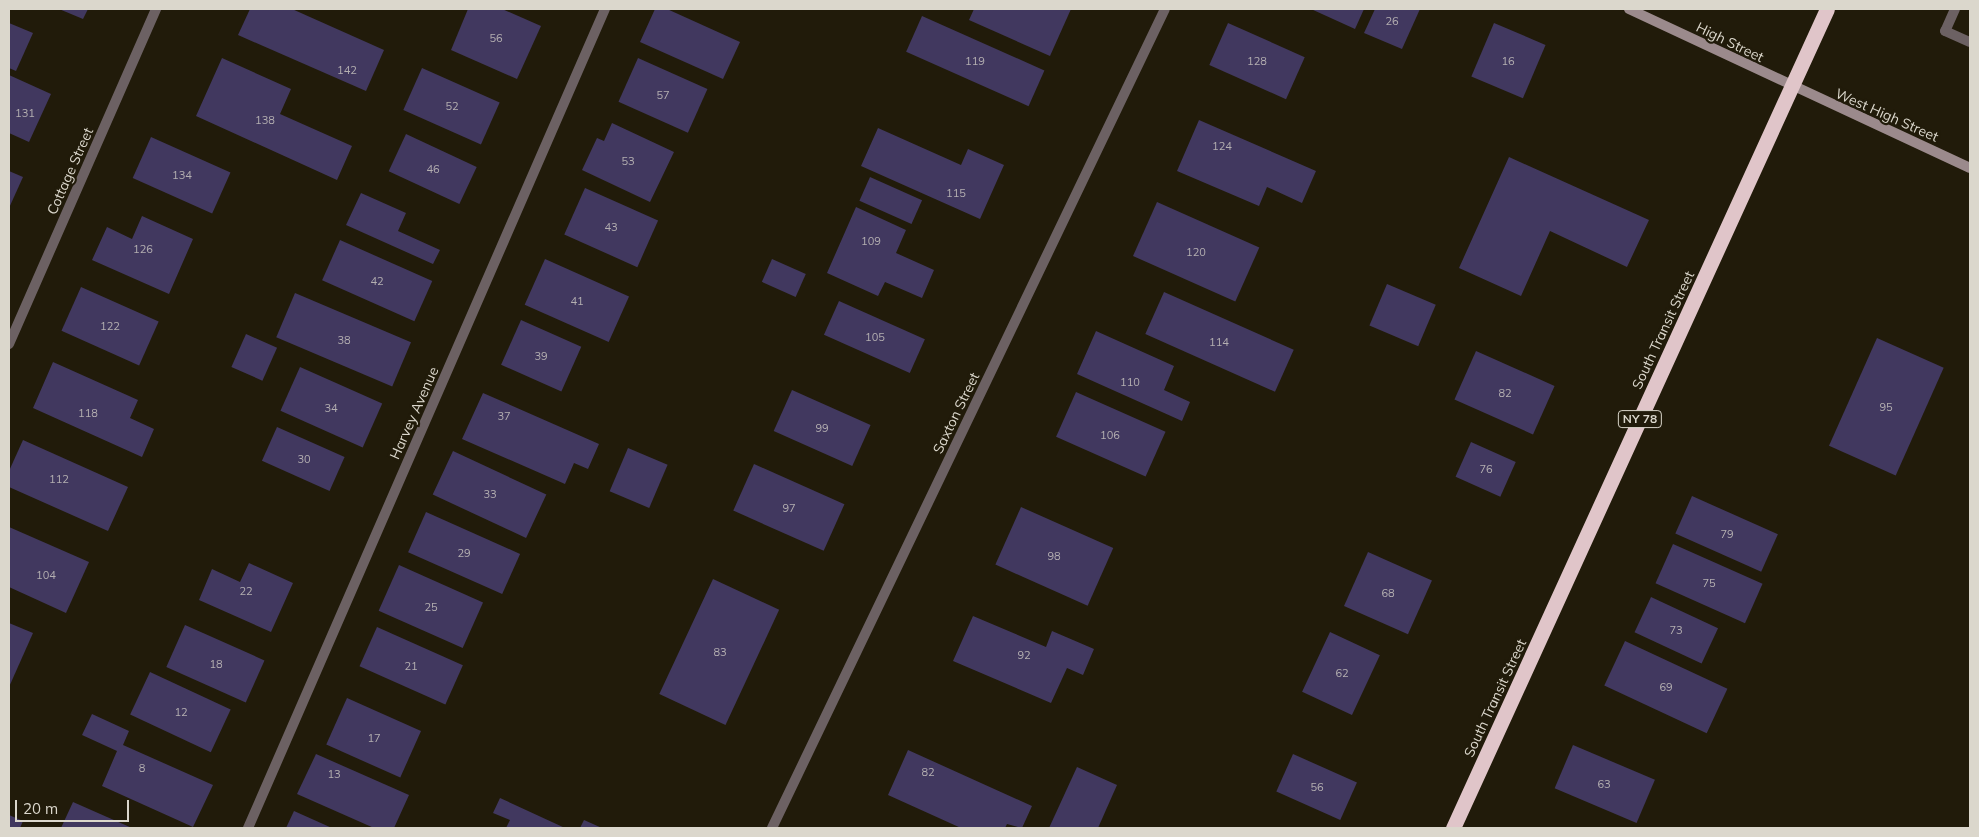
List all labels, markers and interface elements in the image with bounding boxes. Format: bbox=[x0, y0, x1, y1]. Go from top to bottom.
house number: 26 bbox=[1385, 14, 1399, 28]
street label: High Street bbox=[1693, 18, 1767, 66]
house number: 56 bbox=[489, 31, 503, 45]
house number: 119 bbox=[965, 54, 985, 68]
house number: 128 bbox=[1247, 54, 1267, 68]
house number: 16 bbox=[1501, 54, 1515, 68]
house number: 142 bbox=[337, 63, 357, 77]
street label: West High Street bbox=[1833, 85, 1941, 145]
house number: 57 bbox=[656, 88, 670, 102]
house number: 52 bbox=[445, 99, 459, 113]
house number: 131 bbox=[15, 106, 35, 120]
house number: 138 bbox=[255, 113, 275, 127]
street label: Cottage Street bbox=[43, 125, 97, 217]
house number: 124 bbox=[1212, 139, 1232, 153]
house number: 53 bbox=[621, 154, 635, 168]
house number: 46 bbox=[426, 162, 440, 176]
house number: 134 bbox=[172, 168, 192, 182]
house number: 115 bbox=[946, 186, 966, 200]
house number: 43 bbox=[604, 220, 618, 234]
house number: 109 bbox=[861, 234, 881, 248]
house number: 126 bbox=[133, 242, 153, 256]
house number: 120 bbox=[1186, 245, 1206, 259]
street label: South Transit Street bbox=[1628, 268, 1698, 392]
house number: 42 bbox=[370, 274, 384, 288]
house number: 41 bbox=[570, 294, 584, 308]
house number: 122 bbox=[100, 319, 120, 333]
house number: 105 bbox=[865, 330, 885, 344]
house number: 38 bbox=[337, 333, 351, 347]
house number: 114 bbox=[1209, 335, 1229, 349]
house number: 39 bbox=[534, 349, 548, 363]
street label: Harvey Avenue bbox=[386, 364, 442, 462]
street label: Saxton Street bbox=[929, 370, 983, 456]
house number: 110 bbox=[1120, 375, 1140, 389]
house number: 82 bbox=[1498, 386, 1512, 400]
house number: 95 bbox=[1879, 400, 1893, 414]
house number: 34 bbox=[324, 401, 338, 415]
house number: 118 bbox=[78, 406, 98, 420]
house number: 37 bbox=[497, 409, 511, 423]
road number: NY 78 bbox=[1618, 409, 1662, 428]
house number: 99 bbox=[815, 421, 829, 435]
house number: 106 bbox=[1100, 428, 1120, 442]
house number: 30 bbox=[297, 452, 311, 466]
house number: 76 bbox=[1479, 462, 1493, 476]
house number: 112 bbox=[49, 472, 69, 486]
house number: 33 bbox=[483, 487, 497, 501]
house number: 97 bbox=[782, 501, 796, 515]
house number: 79 bbox=[1720, 527, 1734, 541]
house number: 29 bbox=[457, 546, 471, 560]
house number: 98 bbox=[1047, 549, 1061, 563]
house number: 104 bbox=[36, 568, 56, 582]
house number: 75 bbox=[1702, 576, 1716, 590]
house number: 22 bbox=[239, 584, 253, 598]
house number: 68 bbox=[1381, 586, 1395, 600]
house number: 25 bbox=[424, 600, 438, 614]
house number: 73 bbox=[1669, 623, 1683, 637]
street label: South Transit Street bbox=[1460, 636, 1530, 760]
house number: 83 bbox=[713, 645, 727, 659]
house number: 92 bbox=[1017, 648, 1031, 662]
house number: 18 bbox=[209, 657, 223, 671]
house number: 21 bbox=[404, 659, 418, 673]
house number: 62 bbox=[1335, 666, 1349, 680]
house number: 69 bbox=[1659, 680, 1673, 694]
house number: 12 bbox=[174, 705, 188, 719]
house number: 17 bbox=[367, 731, 381, 745]
house number: 8 bbox=[139, 761, 145, 775]
house number: 82 bbox=[921, 765, 935, 779]
house number: 13 bbox=[327, 767, 341, 781]
house number: 63 bbox=[1597, 777, 1611, 791]
house number: 56 bbox=[1310, 780, 1324, 794]
scale bar bbox=[18, 790, 131, 822]
text: 20 m bbox=[23, 799, 58, 818]

